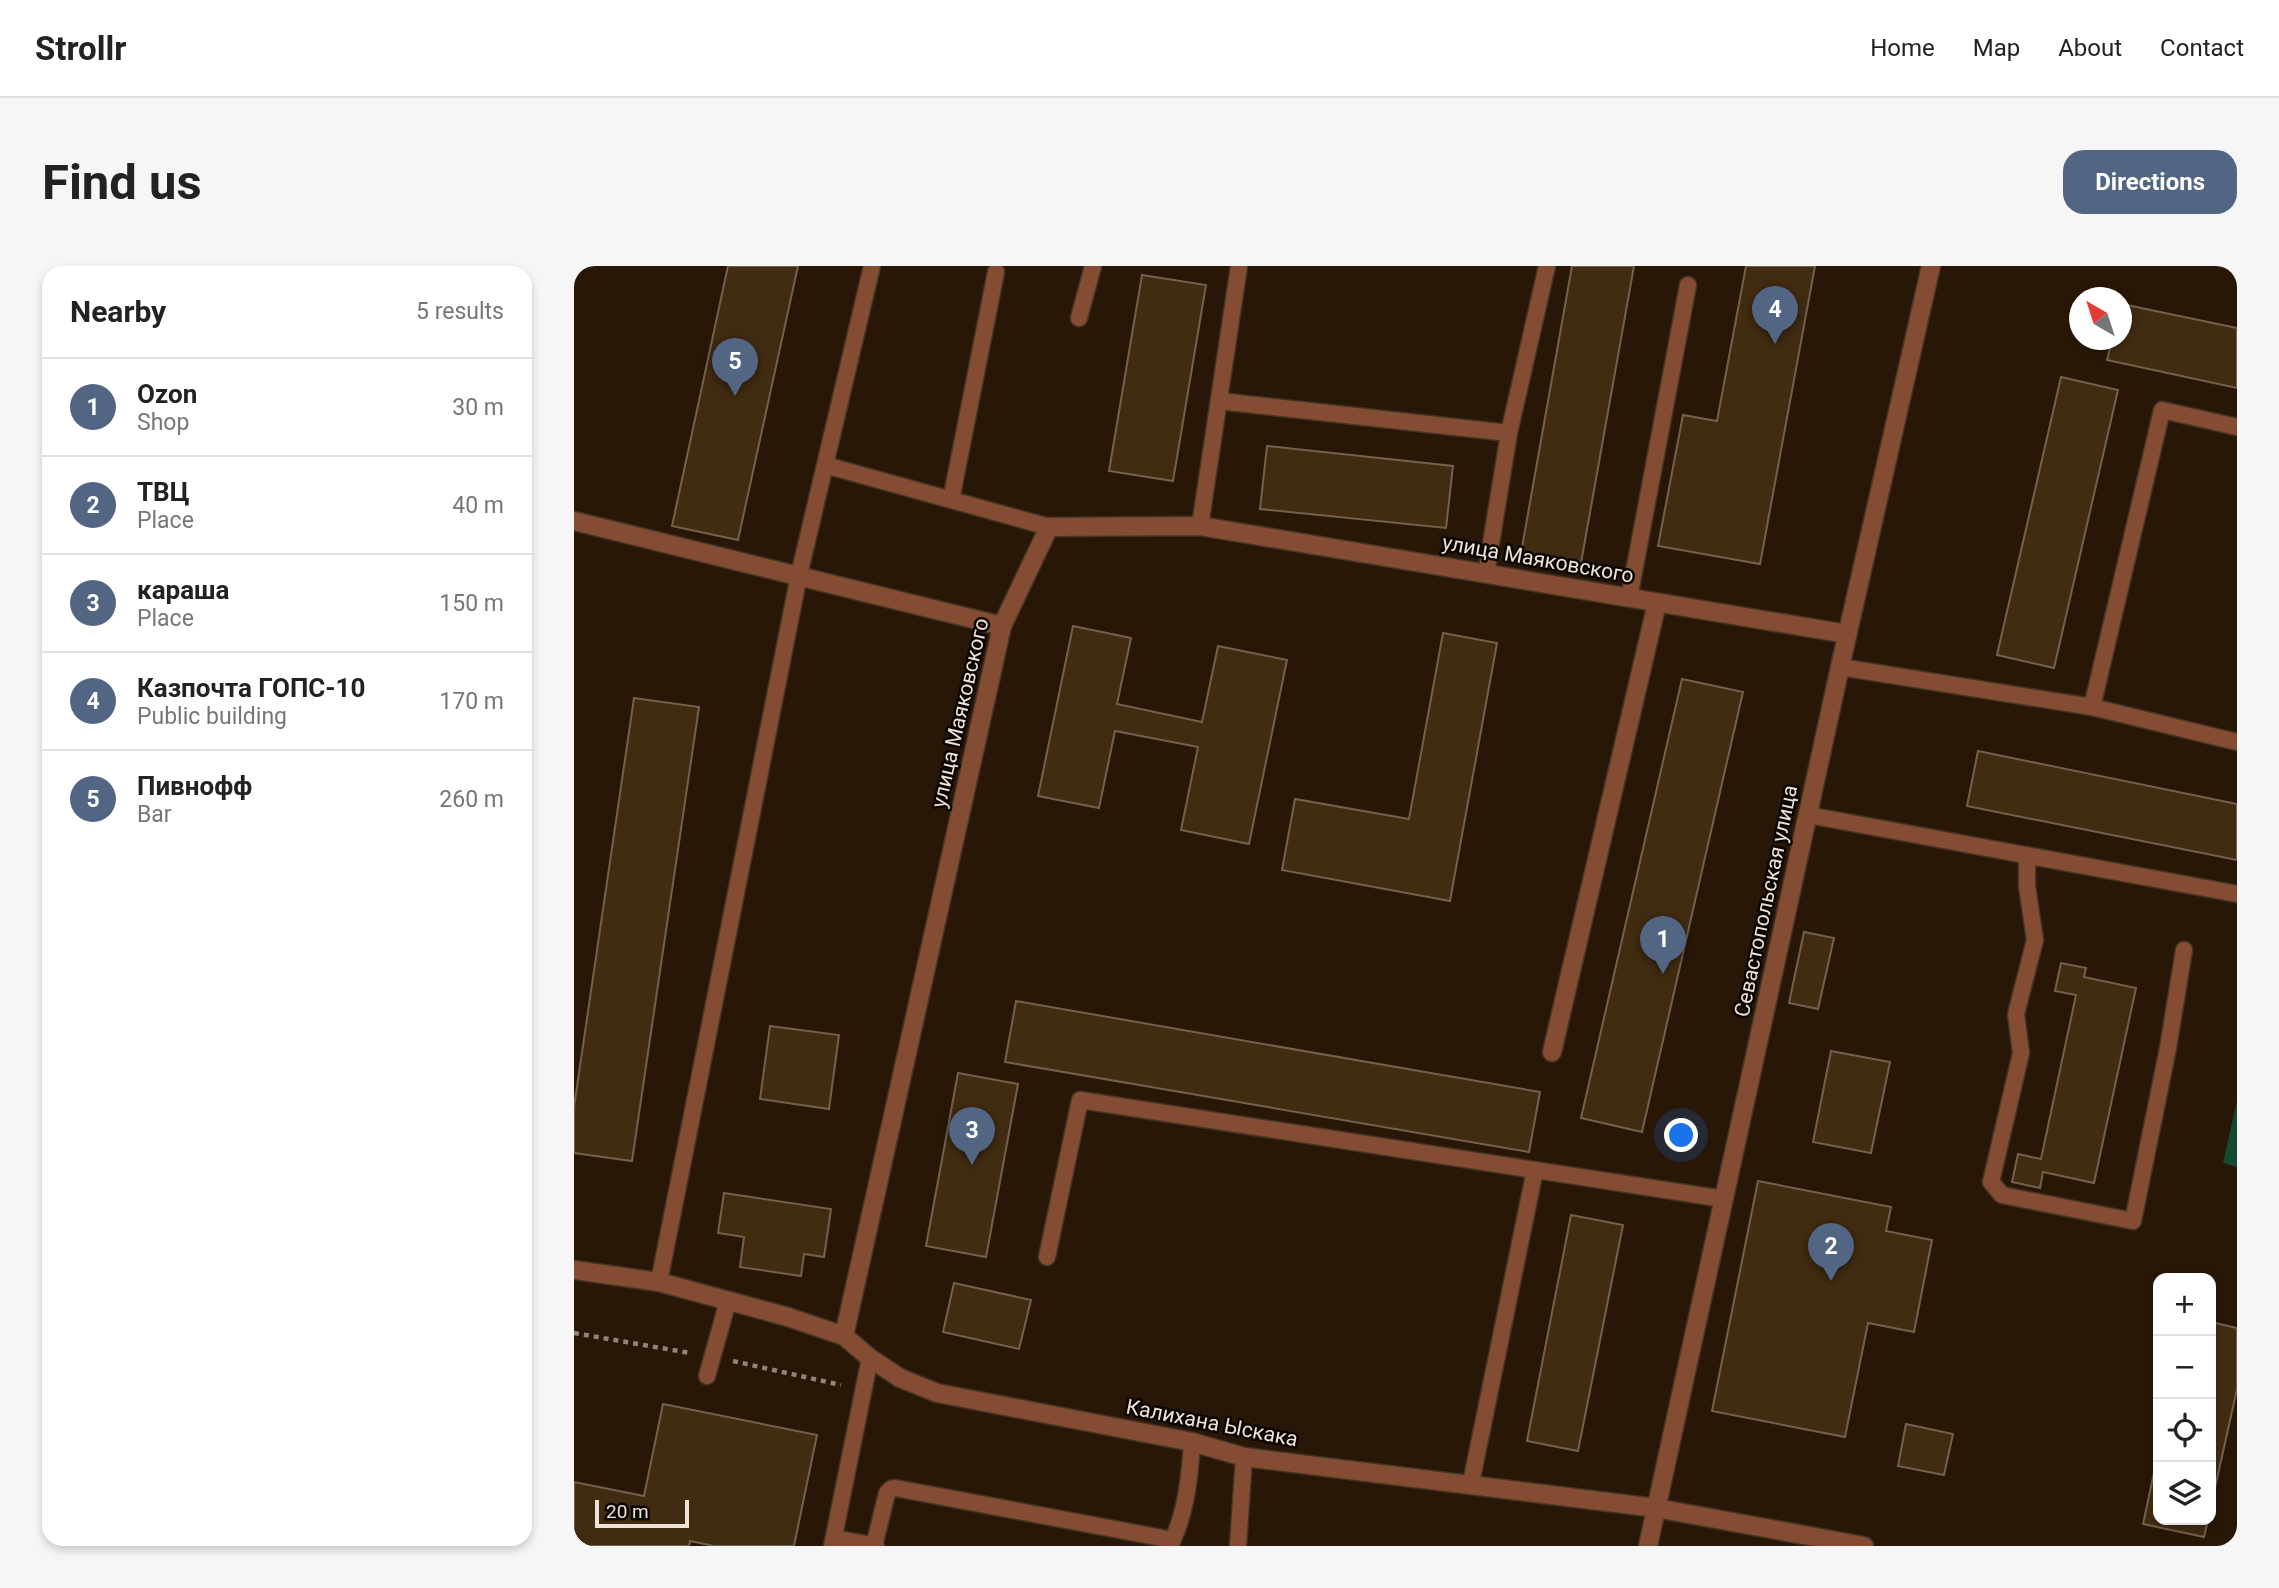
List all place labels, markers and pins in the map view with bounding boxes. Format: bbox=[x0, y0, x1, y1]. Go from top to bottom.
pin: 4 bbox=[1752, 286, 1798, 344]
pin: 5 bbox=[712, 338, 758, 396]
pin: 1 bbox=[1640, 916, 1686, 974]
pin: 3 bbox=[949, 1107, 995, 1165]
pin: 2 bbox=[1808, 1223, 1854, 1281]

